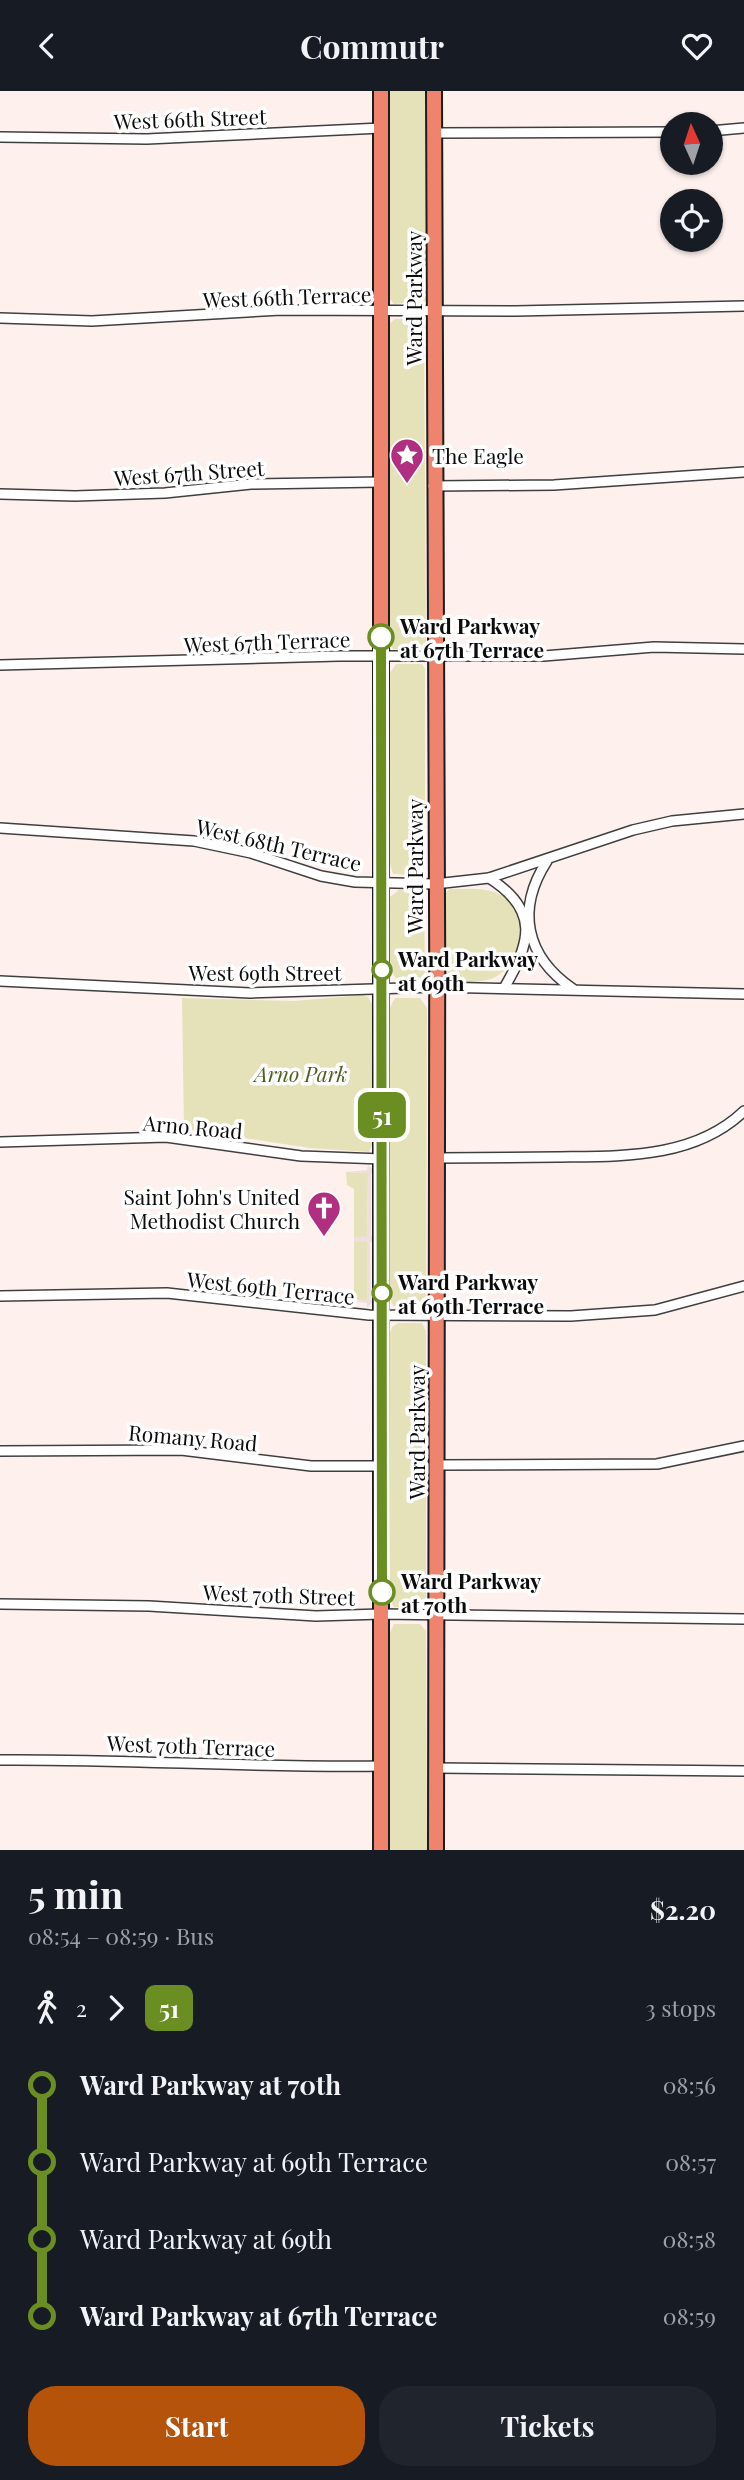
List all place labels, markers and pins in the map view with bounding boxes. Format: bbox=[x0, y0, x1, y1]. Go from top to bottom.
place icon: The Eagle bbox=[388, 436, 426, 485]
place label: The Eagle bbox=[432, 441, 524, 469]
place label: Ward Parkway at 67th Terrace bbox=[399, 611, 544, 663]
marker: Ward Parkway at 67th Terrace bbox=[368, 624, 394, 650]
place label: Ward Parkway at 69th bbox=[397, 944, 538, 996]
marker: Ward Parkway at 69th bbox=[372, 960, 392, 980]
place label: Saint John's United Methodist Church bbox=[123, 1182, 301, 1234]
church icon: Saint John's United Methodist Church bbox=[305, 1189, 343, 1238]
place label: Ward Parkway at 69th Terrace bbox=[397, 1267, 544, 1319]
marker: Ward Parkway at 69th Terrace bbox=[372, 1283, 392, 1303]
place label: Ward Parkway at 70th bbox=[400, 1566, 541, 1618]
marker: Ward Parkway at 70th bbox=[369, 1579, 395, 1605]

